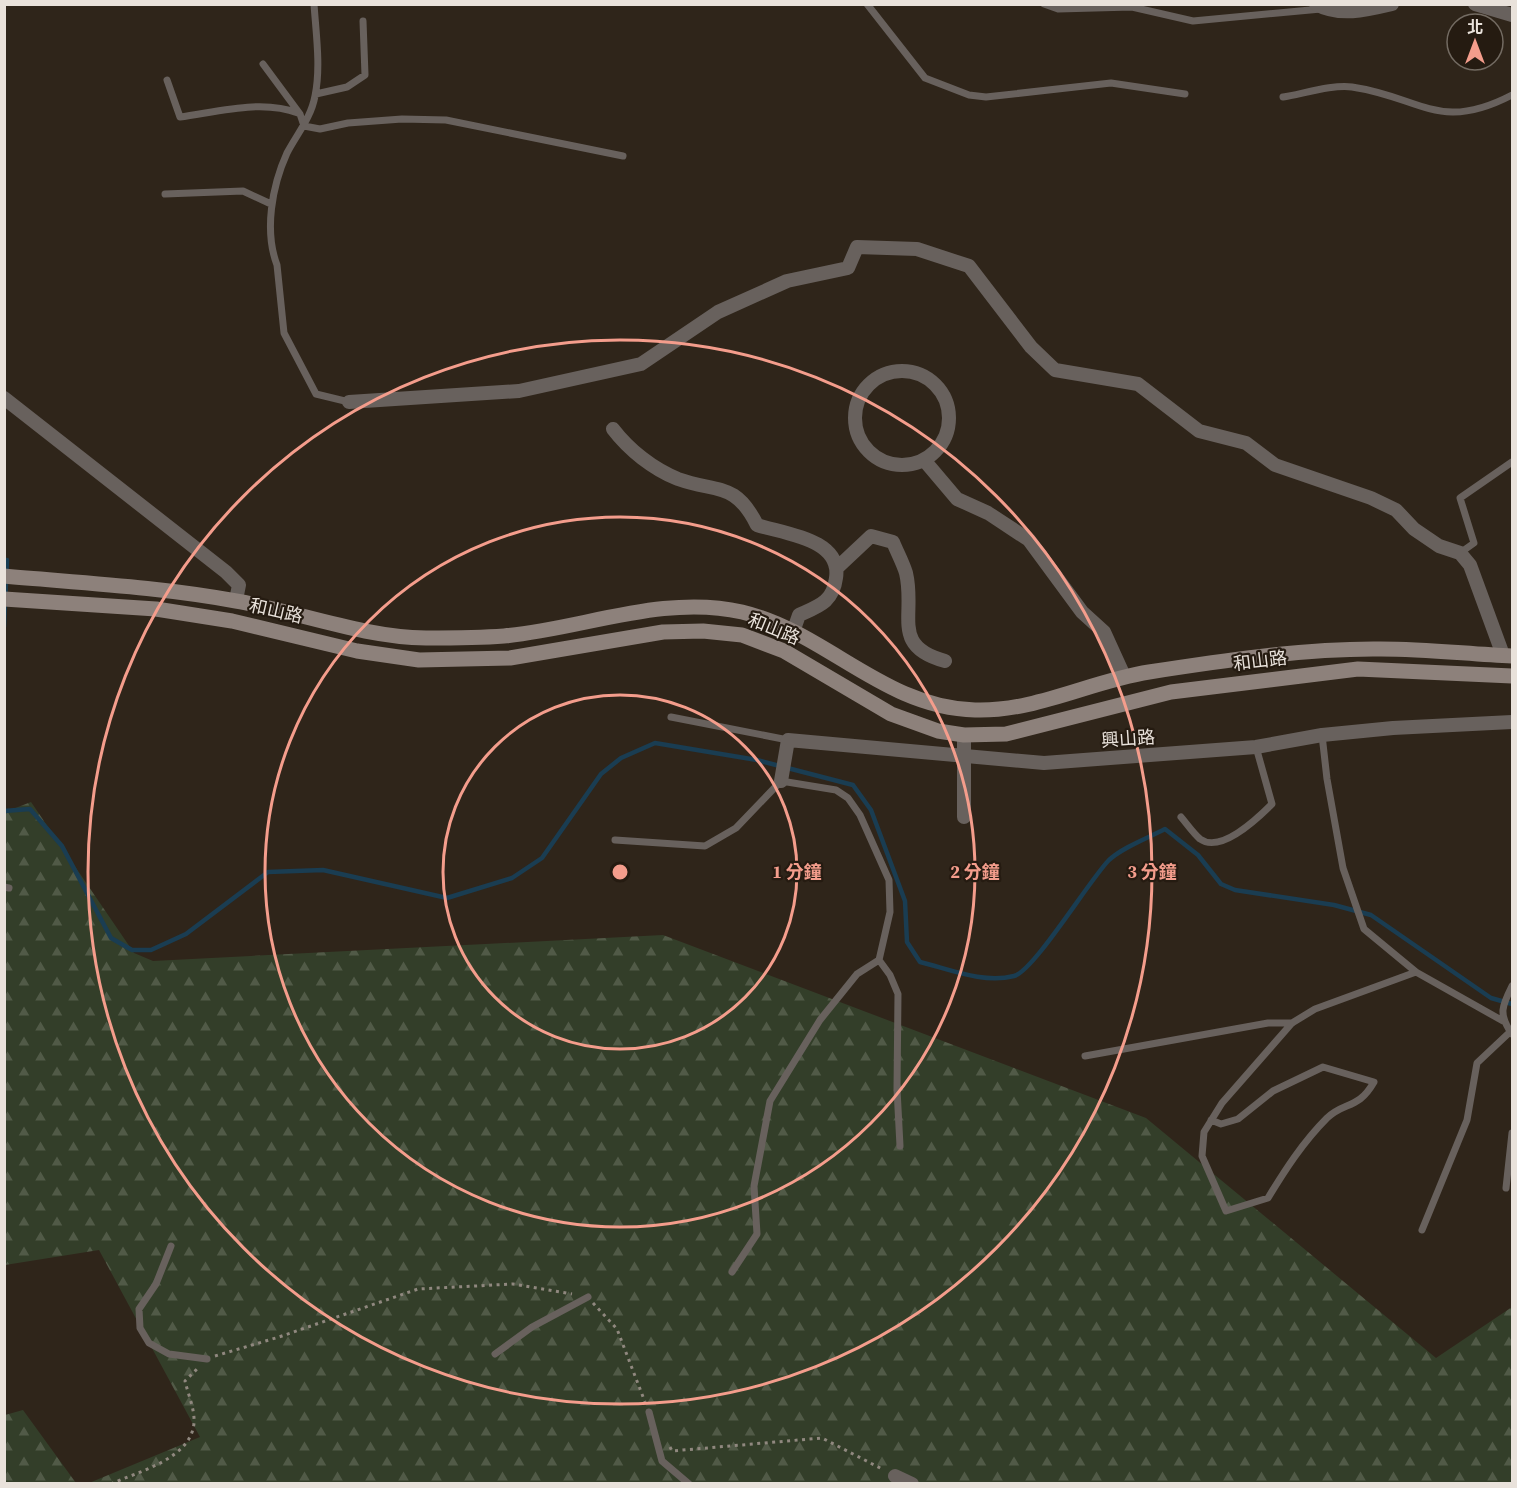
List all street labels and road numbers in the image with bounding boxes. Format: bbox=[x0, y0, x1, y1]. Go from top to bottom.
street label: 和山路 bbox=[247, 592, 305, 629]
street label: 和山路 bbox=[744, 607, 804, 650]
street label: 和山路 bbox=[1232, 645, 1288, 676]
street label: 興山路 bbox=[1100, 724, 1156, 753]

